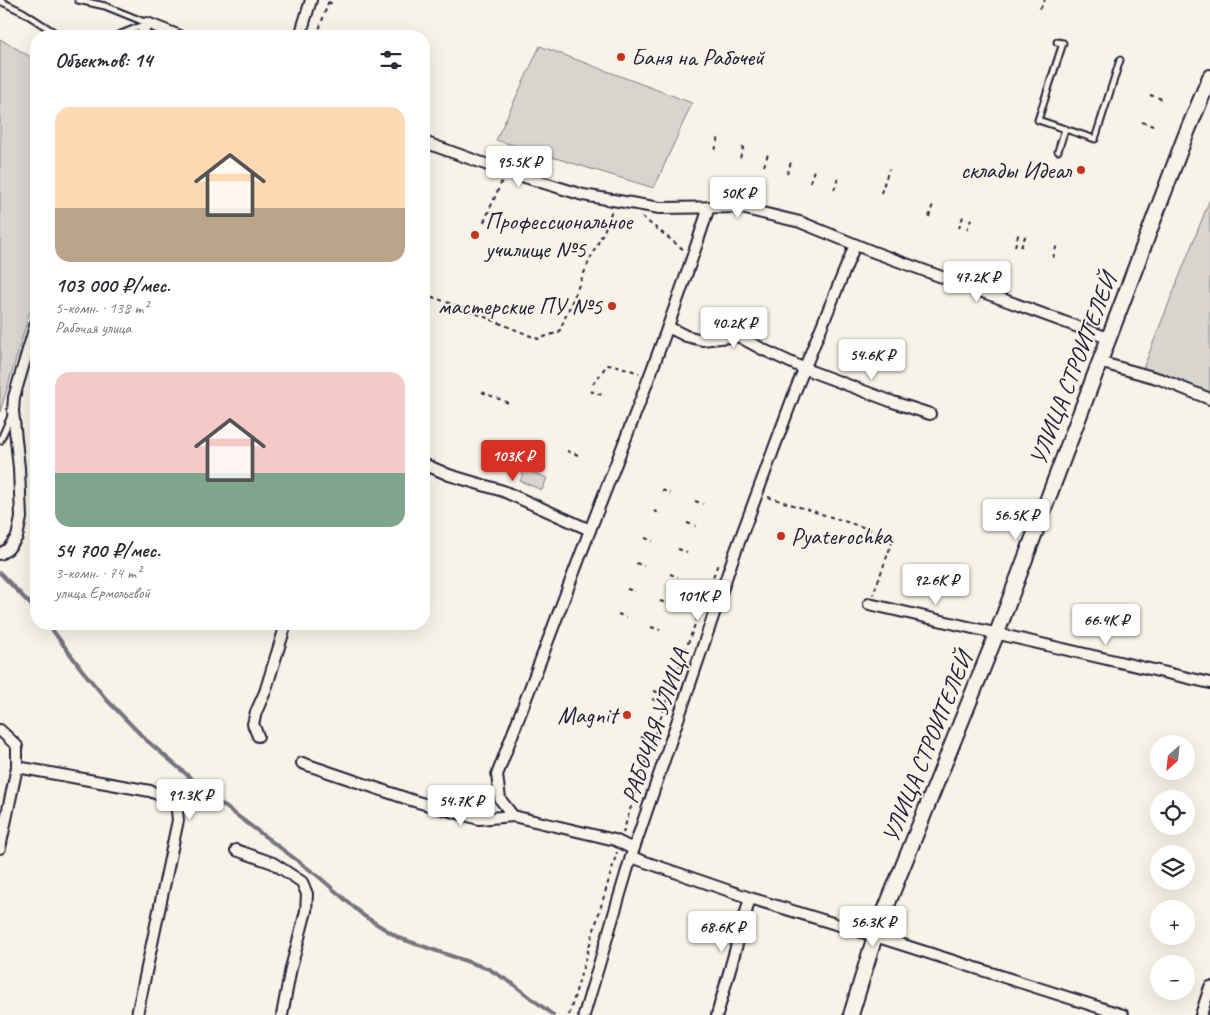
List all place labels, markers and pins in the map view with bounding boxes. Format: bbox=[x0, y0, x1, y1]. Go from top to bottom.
place label: Баня на Рабочей bbox=[631, 42, 766, 72]
marker: Баня на Рабочей bbox=[615, 51, 627, 63]
pin: 95.5K ₽ bbox=[473, 146, 565, 188]
place label: склады Идеал bbox=[960, 155, 1073, 185]
marker: склады Идеал bbox=[1075, 164, 1087, 176]
pin: 50K ₽ bbox=[703, 176, 773, 219]
place label: Профессиональное училище №5 bbox=[483, 206, 634, 264]
marker: Профессиональное училище №5 bbox=[469, 229, 481, 241]
pin: 47.2K ₽ bbox=[931, 260, 1023, 303]
place label: мастерские ПУ №5 bbox=[438, 291, 603, 321]
marker: мастерские ПУ №5 bbox=[606, 300, 618, 312]
pin: 40.2K ₽ bbox=[688, 306, 780, 349]
pin: 54.6K ₽ bbox=[826, 338, 918, 381]
pin: 103K ₽ bbox=[472, 440, 554, 482]
pin: 56.5K ₽ bbox=[970, 498, 1062, 541]
place label: Pyaterochka bbox=[791, 521, 894, 551]
marker: Pyaterochka bbox=[775, 530, 787, 542]
pin: 92.6K ₽ bbox=[890, 564, 982, 606]
pin: 101K ₽ bbox=[657, 580, 739, 622]
pin: 66.4K ₽ bbox=[1060, 604, 1152, 646]
place label: Magnit bbox=[557, 700, 620, 730]
marker: Magnit bbox=[621, 709, 633, 721]
pin: 91.3K ₽ bbox=[144, 778, 236, 821]
pin: 54.7K ₽ bbox=[415, 784, 507, 827]
pin: 56.3K ₽ bbox=[827, 906, 919, 948]
pin: 68.6K ₽ bbox=[676, 910, 768, 953]

